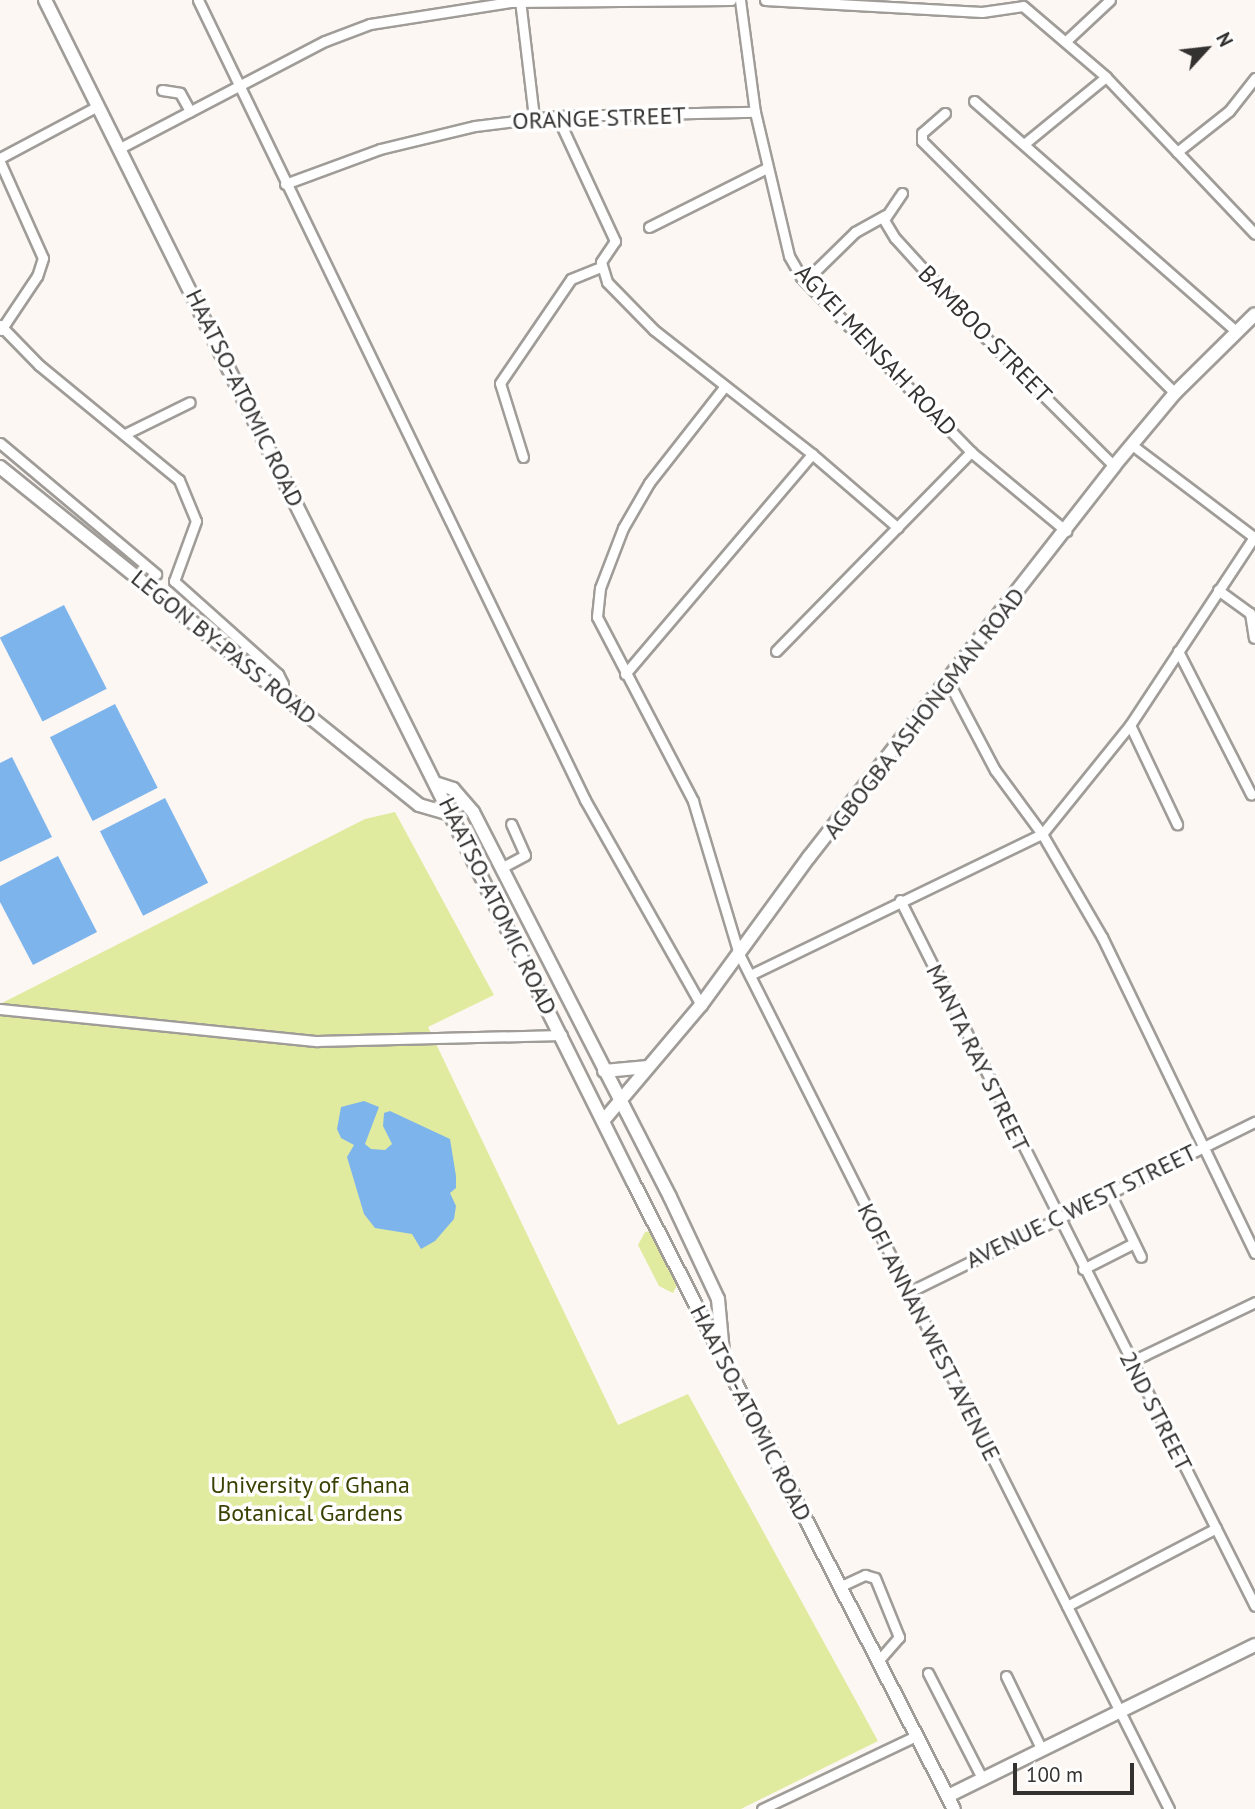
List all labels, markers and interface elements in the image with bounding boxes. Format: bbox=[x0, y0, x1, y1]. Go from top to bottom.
north arrow bbox=[1171, 14, 1241, 84]
text: N bbox=[1211, 28, 1238, 50]
street label: ORANGE STREET bbox=[512, 101, 686, 135]
street label: AGYEI MENSAH ROAD bbox=[789, 258, 963, 442]
street label: BAMBOO STREET bbox=[912, 259, 1058, 409]
street label: HAATSO-ATOMIC ROAD bbox=[180, 284, 310, 512]
street label: LEGON BY-PASS ROAD bbox=[126, 563, 322, 731]
street label: AGBOGBA ASHONGMAN ROAD bbox=[817, 581, 1031, 845]
street label: HAATSO-ATOMIC ROAD bbox=[433, 792, 563, 1020]
street label: MANTA RAY STREET bbox=[920, 959, 1036, 1157]
street label: AVENUE C WEST STREET bbox=[960, 1137, 1202, 1275]
street label: KOFI ANNAN WEST AVENUE bbox=[851, 1197, 1007, 1467]
street label: HAATSO-ATOMIC ROAD bbox=[684, 1300, 818, 1526]
street label: 2ND STREET bbox=[1113, 1346, 1199, 1476]
park label: University of Ghana Botanical Gardens bbox=[210, 1471, 410, 1527]
scale bar bbox=[1017, 1750, 1138, 1794]
text: 100 m bbox=[1026, 1761, 1083, 1788]

